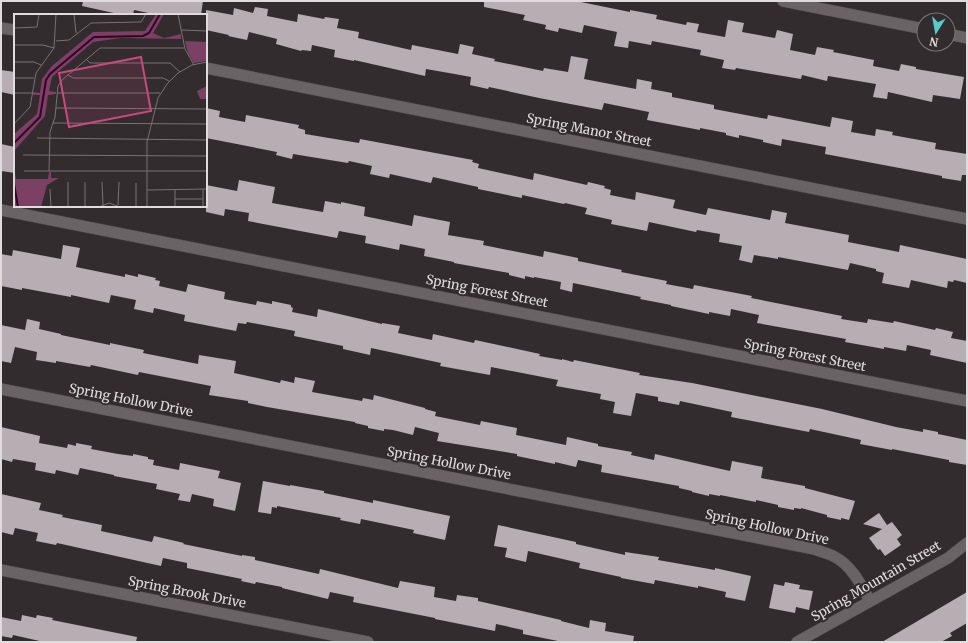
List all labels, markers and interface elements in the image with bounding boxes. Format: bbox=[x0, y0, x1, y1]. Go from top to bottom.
north arrow bbox=[916, 12, 956, 52]
inset map bbox=[14, 14, 207, 207]
text: N bbox=[928, 34, 940, 50]
street label: Spring Manor Street bbox=[525, 110, 653, 150]
street label: Spring Forest Street bbox=[424, 271, 550, 311]
street label: Spring Forest Street bbox=[742, 335, 868, 375]
street label: Spring Hollow Drive bbox=[67, 380, 195, 420]
street label: Spring Hollow Drive bbox=[385, 443, 513, 483]
street label: Spring Hollow Drive bbox=[704, 506, 831, 548]
street label: Spring Mountain Street bbox=[808, 537, 944, 625]
street label: Spring Brook Drive bbox=[127, 572, 248, 612]

